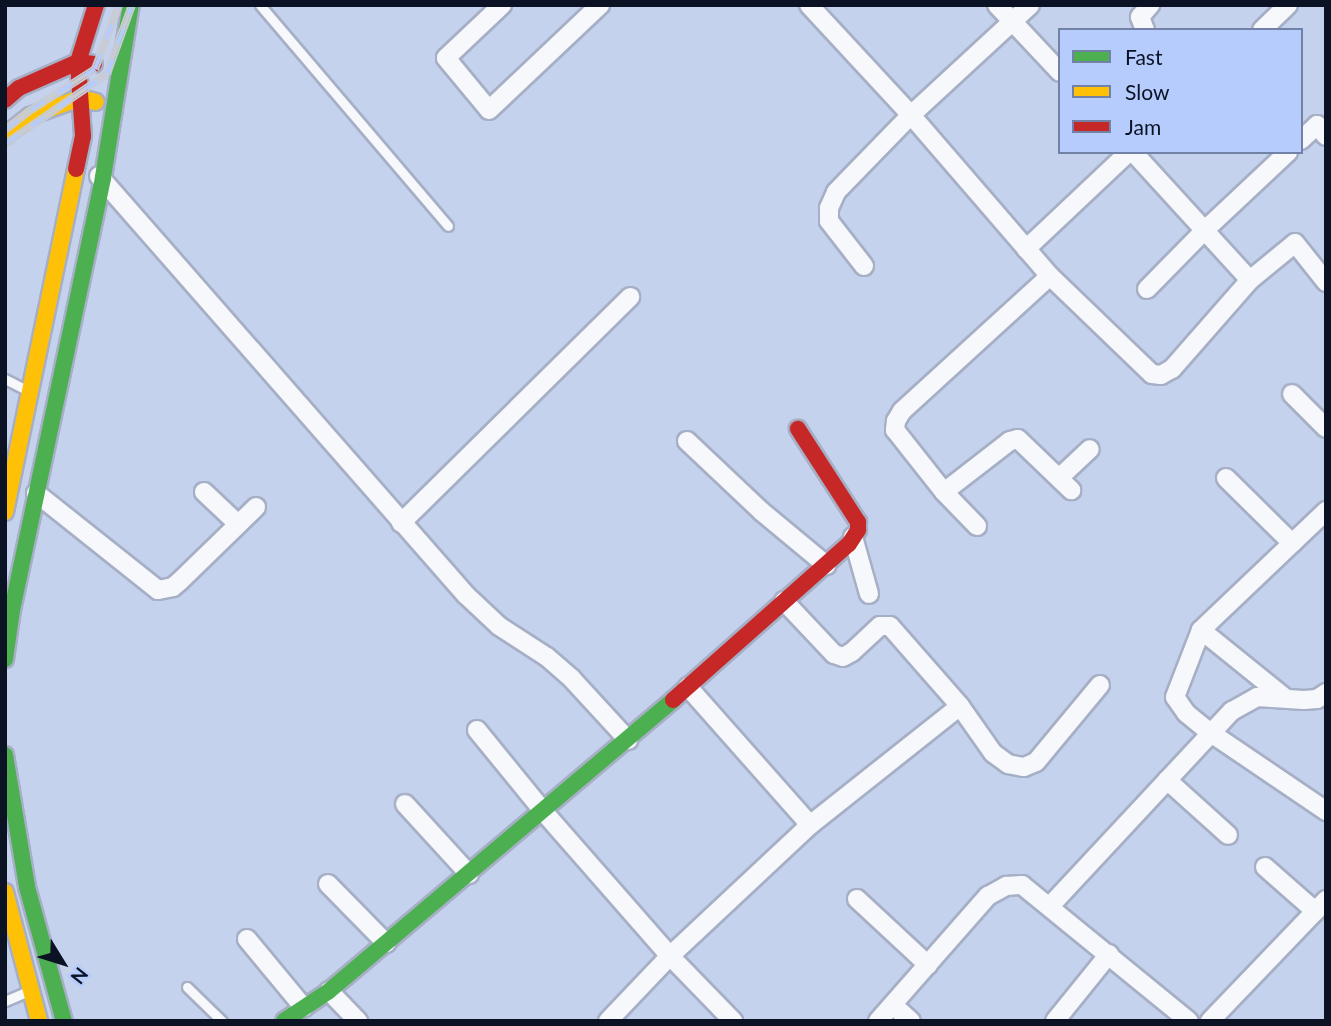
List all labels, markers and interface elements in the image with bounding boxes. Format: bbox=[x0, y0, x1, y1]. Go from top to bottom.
legend bbox=[1058, 28, 1303, 154]
text: Fast bbox=[1125, 44, 1162, 69]
text: Slow bbox=[1125, 79, 1169, 104]
text: Jam bbox=[1125, 114, 1161, 139]
north arrow bbox=[28, 928, 98, 998]
text: N bbox=[66, 963, 94, 989]

